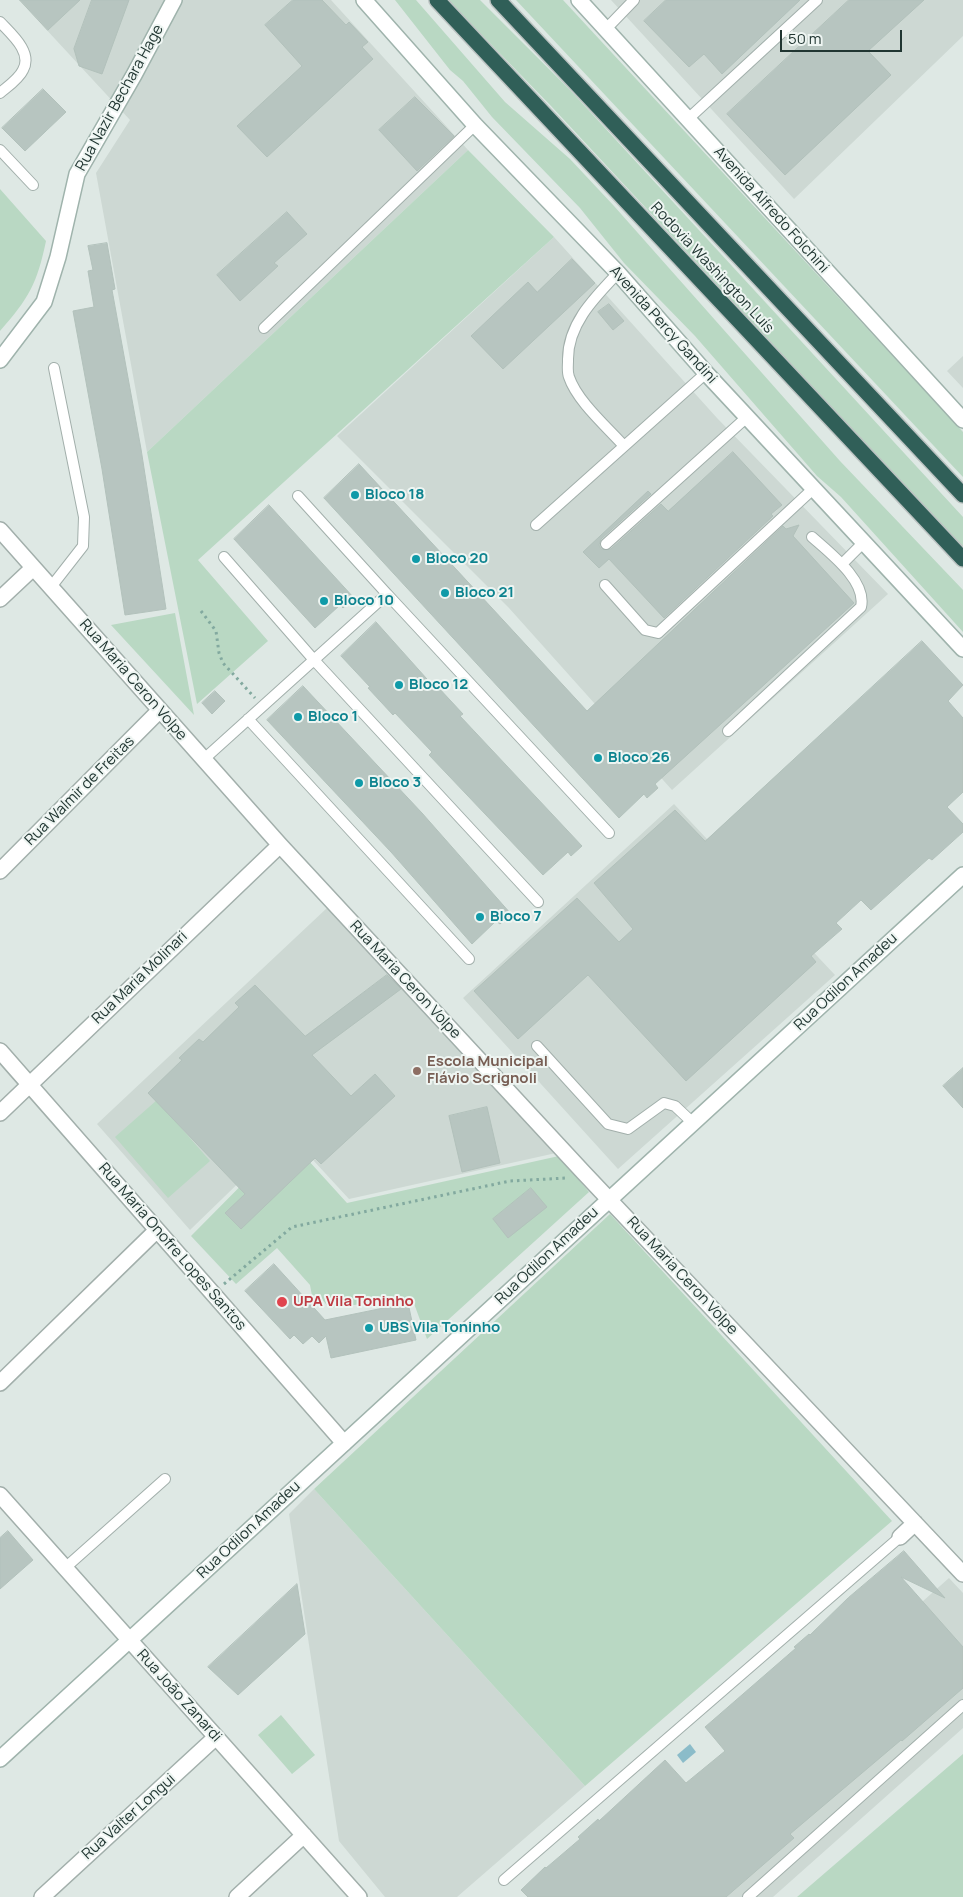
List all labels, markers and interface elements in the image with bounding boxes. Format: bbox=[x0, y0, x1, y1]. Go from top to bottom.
scale bar bbox=[783, 20, 906, 52]
street label: Rua Nazir Bechara Hage bbox=[72, 22, 168, 174]
text: 50 m bbox=[788, 28, 822, 49]
street label: Avenida Alfredo Folchini bbox=[710, 143, 832, 277]
street label: Rodovia Washington Luís bbox=[647, 199, 777, 337]
street label: Avenida Percy Gandini bbox=[605, 263, 721, 387]
place label: Bloco 18 bbox=[365, 486, 424, 504]
marker: Bloco 18 bbox=[349, 489, 361, 501]
place label: Bloco 20 bbox=[426, 550, 488, 568]
marker: Bloco 20 bbox=[410, 553, 422, 565]
place label: Bloco 21 bbox=[455, 584, 514, 602]
marker: Bloco 21 bbox=[439, 587, 451, 599]
place label: Bloco 10 bbox=[334, 592, 394, 610]
marker: Bloco 10 bbox=[318, 595, 330, 607]
street label: Rua Maria Ceron Volpe bbox=[75, 616, 191, 744]
place label: Bloco 12 bbox=[409, 676, 468, 694]
marker: Bloco 12 bbox=[393, 679, 405, 691]
place label: Bloco 1 bbox=[308, 708, 358, 726]
marker: Bloco 1 bbox=[292, 711, 304, 723]
street label: Rua Walmir de Freitas bbox=[21, 732, 139, 850]
place label: Bloco 26 bbox=[608, 749, 670, 767]
marker: Bloco 26 bbox=[592, 752, 604, 764]
place label: Bloco 3 bbox=[369, 774, 421, 792]
marker: Bloco 3 bbox=[353, 777, 365, 789]
place label: Bloco 7 bbox=[490, 908, 542, 926]
marker: Bloco 7 bbox=[474, 911, 486, 923]
street label: Rua Maria Ceron Volpe bbox=[346, 917, 464, 1043]
street label: Rua Maria Molinari bbox=[89, 928, 191, 1028]
street label: Rua Odilon Amadeu bbox=[791, 930, 901, 1034]
place label: Escola Municipal Flávio Scrignoli bbox=[427, 1053, 548, 1088]
marker: Escola Municipal Flávio Scrignoli bbox=[411, 1065, 423, 1077]
street label: Rua Maria Onofre Lopes Santos bbox=[94, 1160, 250, 1334]
street label: Rua Odilon Amadeu bbox=[492, 1204, 602, 1308]
street label: Rua Maria Ceron Volpe bbox=[623, 1213, 741, 1339]
place label: UPA Vila Toninho bbox=[293, 1293, 414, 1311]
marker: UPA Vila Toninho bbox=[275, 1295, 289, 1309]
place label: UBS Vila Toninho bbox=[379, 1319, 500, 1337]
marker: UBS Vila Toninho bbox=[363, 1322, 375, 1334]
street label: Rua Odilon Amadeu bbox=[194, 1478, 304, 1582]
street label: Rua João Zanardi bbox=[133, 1646, 225, 1746]
street label: Rua Valter Longui bbox=[79, 1770, 179, 1864]

